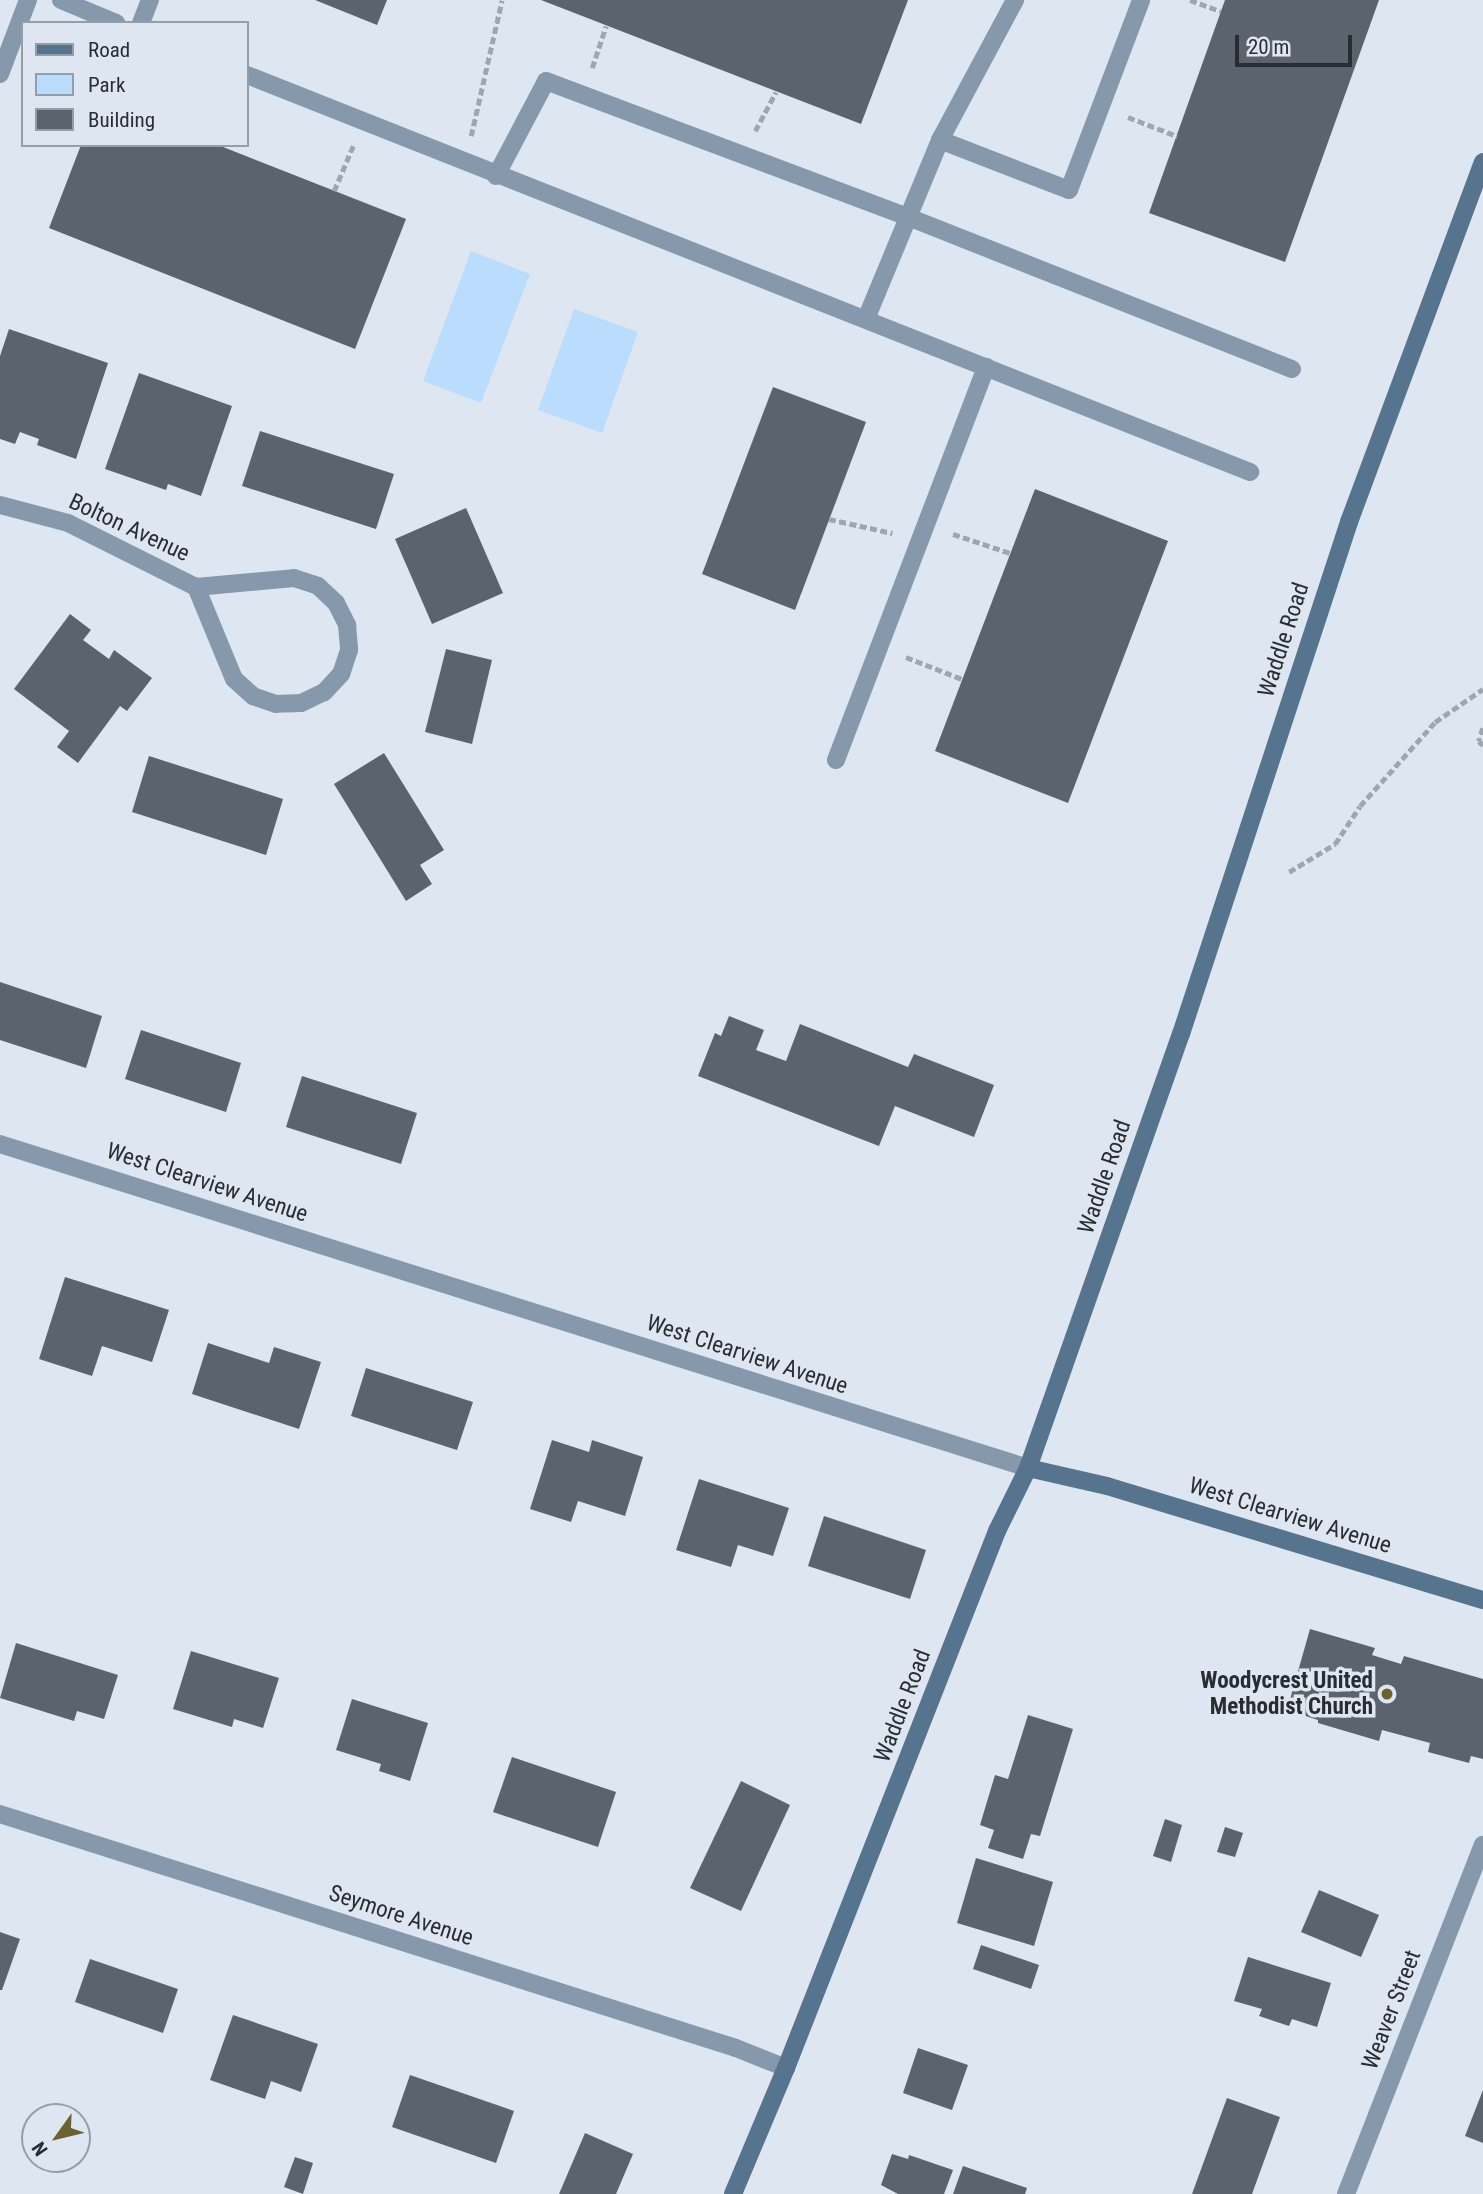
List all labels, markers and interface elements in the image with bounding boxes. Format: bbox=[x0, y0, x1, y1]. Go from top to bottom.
legend bbox=[21, 21, 248, 147]
scale bar bbox=[1238, 21, 1355, 65]
text: 20 m bbox=[1248, 35, 1289, 59]
text: Road bbox=[88, 38, 130, 62]
text: Park bbox=[88, 73, 125, 97]
text: Building bbox=[88, 108, 155, 132]
street label: Bolton Avenue bbox=[64, 488, 194, 568]
street label: Waddle Road bbox=[1253, 579, 1315, 701]
street label: Waddle Road bbox=[1073, 1116, 1137, 1238]
street label: West Clearview Avenue bbox=[103, 1137, 311, 1229]
street label: West Clearview Avenue bbox=[643, 1309, 851, 1401]
street label: West Clearview Avenue bbox=[1185, 1472, 1395, 1560]
street label: Waddle Road bbox=[869, 1646, 937, 1766]
place label: Woodycrest United Methodist Church bbox=[1200, 1667, 1373, 1721]
marker: Woodycrest United Methodist Church bbox=[1379, 1686, 1395, 1702]
street label: Seymore Avenue bbox=[325, 1880, 477, 1952]
street label: Weaver Street bbox=[1357, 1946, 1427, 2074]
north arrow bbox=[21, 2103, 91, 2173]
text: N bbox=[27, 2138, 53, 2160]

